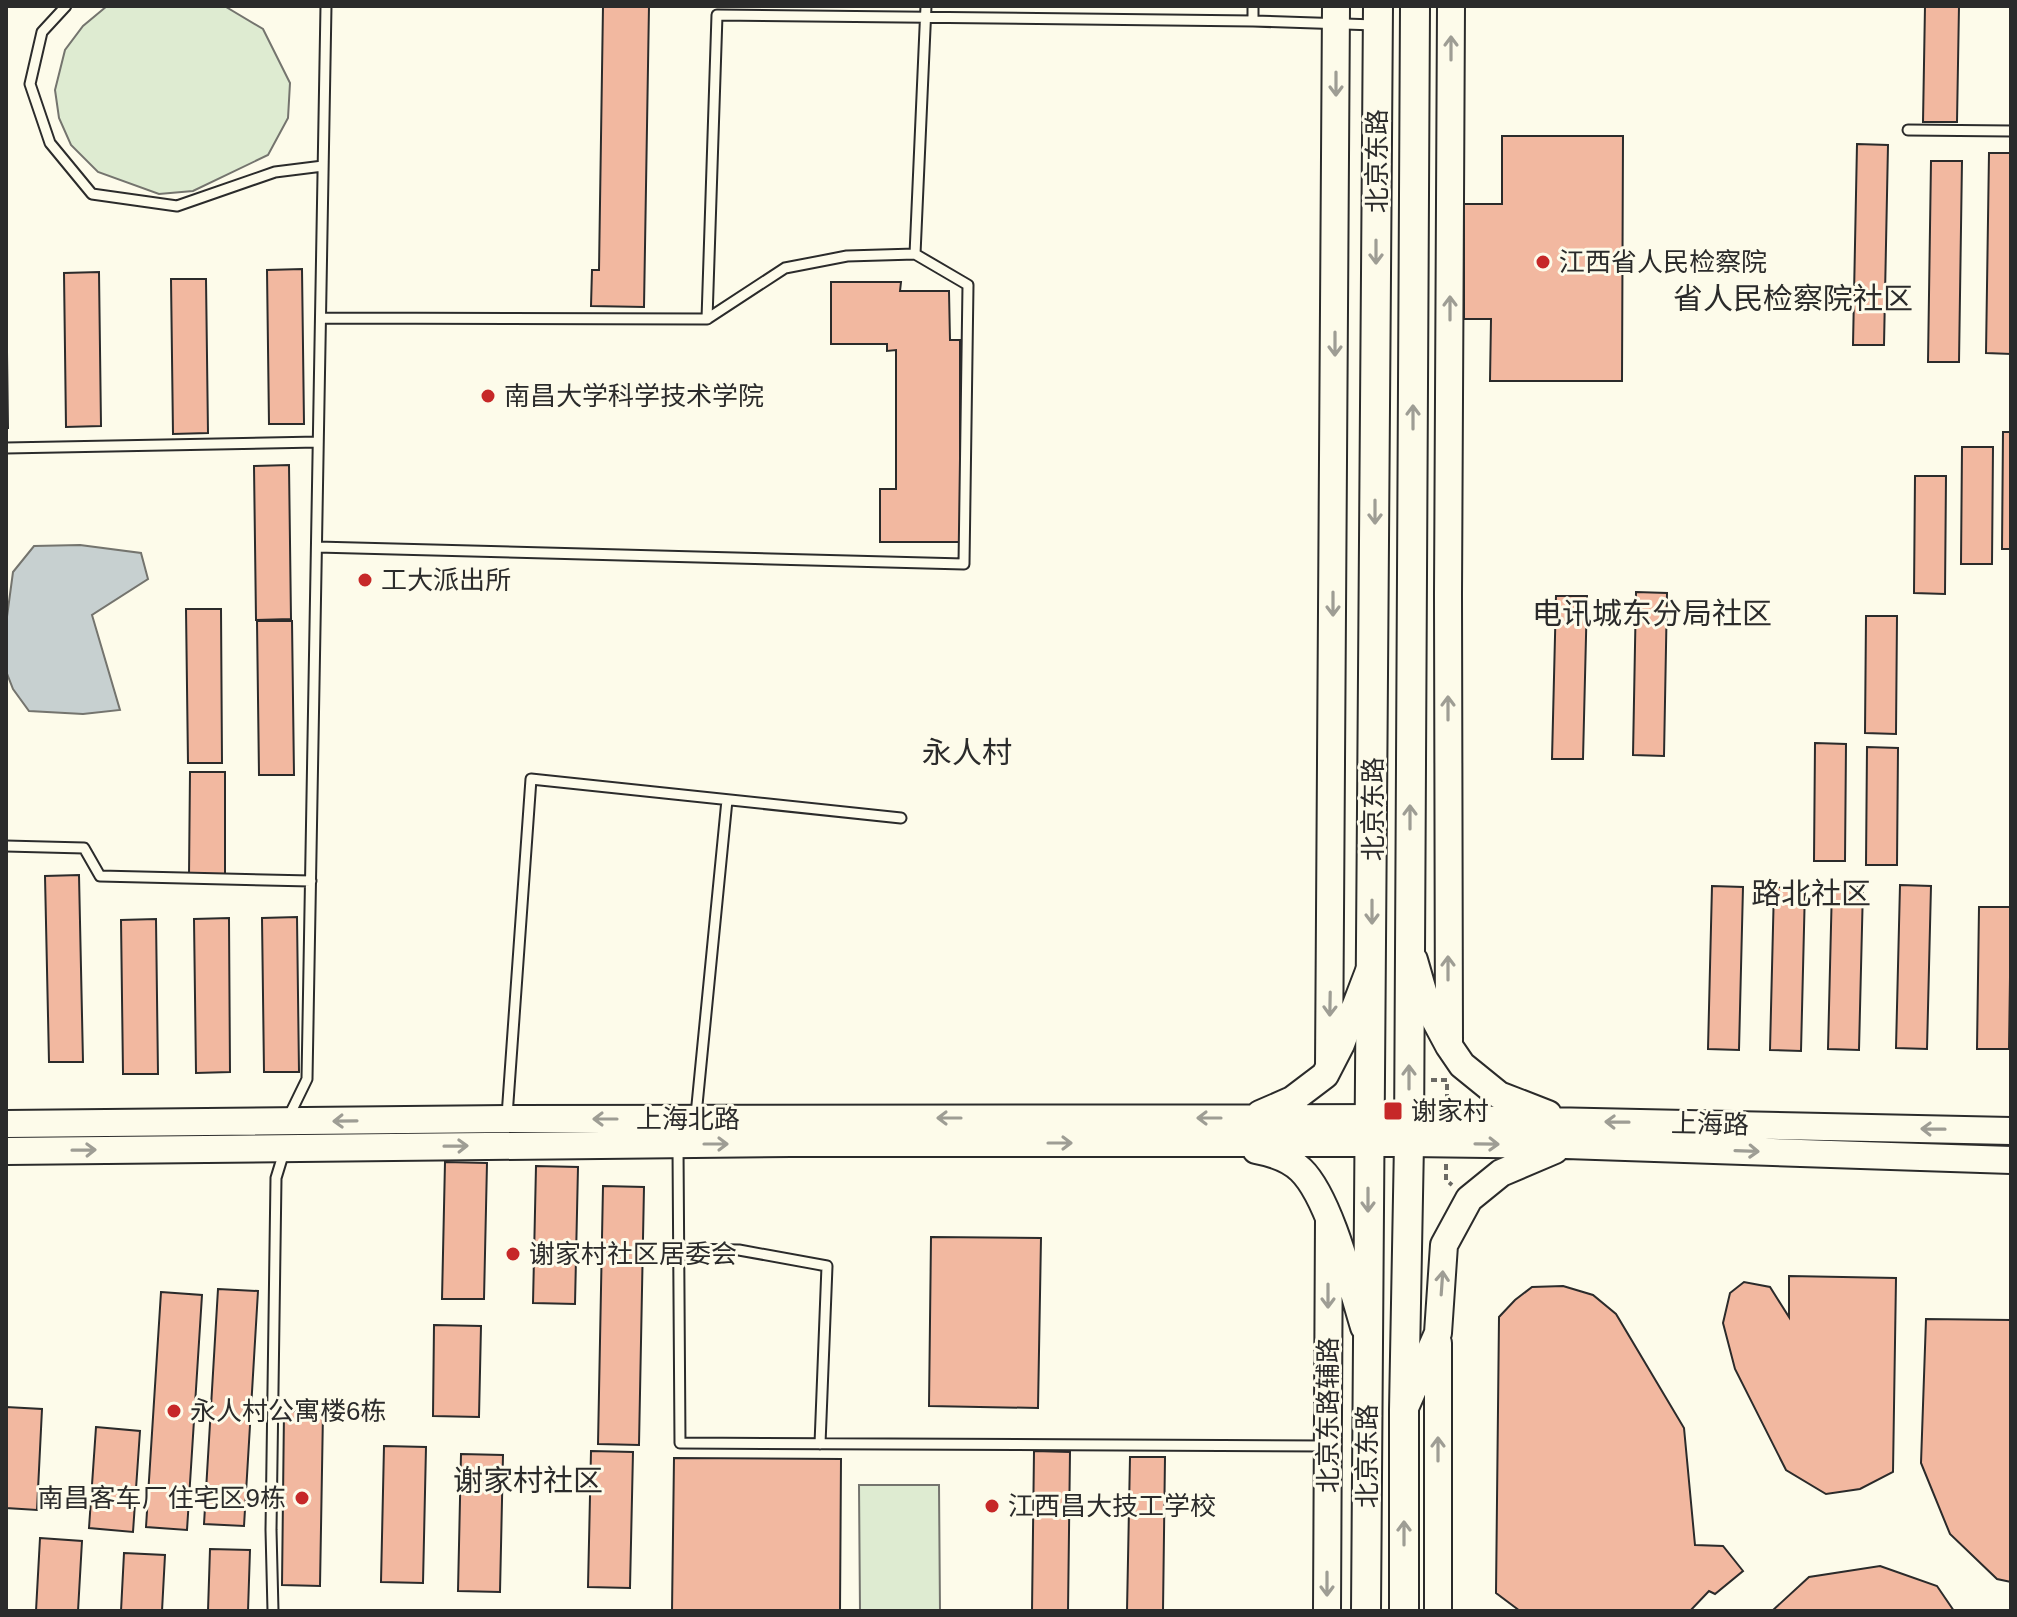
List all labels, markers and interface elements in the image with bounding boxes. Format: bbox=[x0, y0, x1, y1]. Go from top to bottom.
one-way arrow bbox=[1443, 35, 1459, 62]
one-way arrow bbox=[1328, 70, 1344, 97]
street label: 北京东路 bbox=[1362, 109, 1392, 213]
one-way arrow bbox=[1369, 238, 1384, 265]
place label: 江西省人民检察院 bbox=[1559, 247, 1767, 277]
marker: 江西省人民检察院 bbox=[1534, 253, 1552, 271]
district label: 省人民检察院社区 bbox=[1673, 282, 1913, 315]
one-way arrow bbox=[1442, 295, 1458, 322]
one-way arrow bbox=[1327, 330, 1343, 357]
place label: 南昌大学科学技术学院 bbox=[504, 381, 764, 411]
marker: 南昌大学科学技术学院 bbox=[479, 387, 497, 405]
one-way arrow bbox=[1405, 404, 1420, 431]
one-way arrow bbox=[1367, 498, 1383, 525]
place label: 工大派出所 bbox=[381, 565, 511, 595]
marker: 工大派出所 bbox=[356, 571, 374, 589]
one-way arrow bbox=[1325, 590, 1341, 617]
district label: 电讯城东分局社区 bbox=[1532, 597, 1772, 630]
one-way arrow bbox=[1440, 695, 1456, 722]
district label: 永人村 bbox=[922, 736, 1012, 769]
street label: 北京东路 bbox=[1358, 757, 1388, 861]
one-way arrow bbox=[1402, 804, 1418, 831]
district label: 路北社区 bbox=[1751, 877, 1871, 910]
one-way arrow bbox=[1364, 898, 1380, 925]
one-way arrow bbox=[1440, 955, 1456, 982]
one-way arrow bbox=[1322, 990, 1338, 1017]
one-way arrow bbox=[1401, 1064, 1417, 1091]
place label: 谢家村 bbox=[1411, 1096, 1489, 1126]
marker: 谢家村 bbox=[1382, 1100, 1404, 1122]
street label: 上海北路 bbox=[636, 1104, 740, 1134]
street label: 上海路 bbox=[1671, 1108, 1749, 1140]
one-way arrow bbox=[936, 1110, 963, 1126]
one-way arrow bbox=[1196, 1110, 1223, 1126]
one-way arrow bbox=[592, 1111, 619, 1127]
one-way arrow bbox=[332, 1113, 359, 1129]
one-way arrow bbox=[1604, 1114, 1631, 1129]
one-way arrow bbox=[1920, 1121, 1947, 1137]
one-way arrow bbox=[1046, 1135, 1073, 1151]
one-way arrow bbox=[702, 1136, 729, 1152]
one-way arrow bbox=[1473, 1136, 1500, 1152]
one-way arrow bbox=[442, 1138, 469, 1154]
one-way arrow bbox=[70, 1142, 97, 1158]
one-way arrow bbox=[1733, 1144, 1760, 1159]
one-way arrow bbox=[1360, 1186, 1376, 1213]
place label: 谢家村社区居委会 bbox=[529, 1239, 737, 1269]
marker: 谢家村社区居委会 bbox=[504, 1245, 522, 1263]
one-way arrow bbox=[1435, 1270, 1450, 1297]
one-way arrow bbox=[1320, 1282, 1336, 1309]
street label: 北京东路辅路 bbox=[1313, 1337, 1343, 1493]
place label: 永人村公寓楼6栋 bbox=[190, 1396, 386, 1426]
marker: 永人村公寓楼6栋 bbox=[165, 1402, 183, 1420]
street label: 北京东路 bbox=[1352, 1404, 1382, 1508]
one-way arrow bbox=[1430, 1436, 1446, 1463]
district label: 谢家村社区 bbox=[453, 1464, 603, 1497]
place label: 南昌客车厂住宅区9栋 bbox=[38, 1483, 286, 1513]
marker: 南昌客车厂住宅区9栋 bbox=[293, 1489, 311, 1507]
place label: 江西昌大技工学校 bbox=[1008, 1491, 1216, 1521]
marker: 江西昌大技工学校 bbox=[983, 1497, 1001, 1515]
one-way arrow bbox=[1396, 1520, 1412, 1547]
one-way arrow bbox=[1319, 1570, 1335, 1597]

